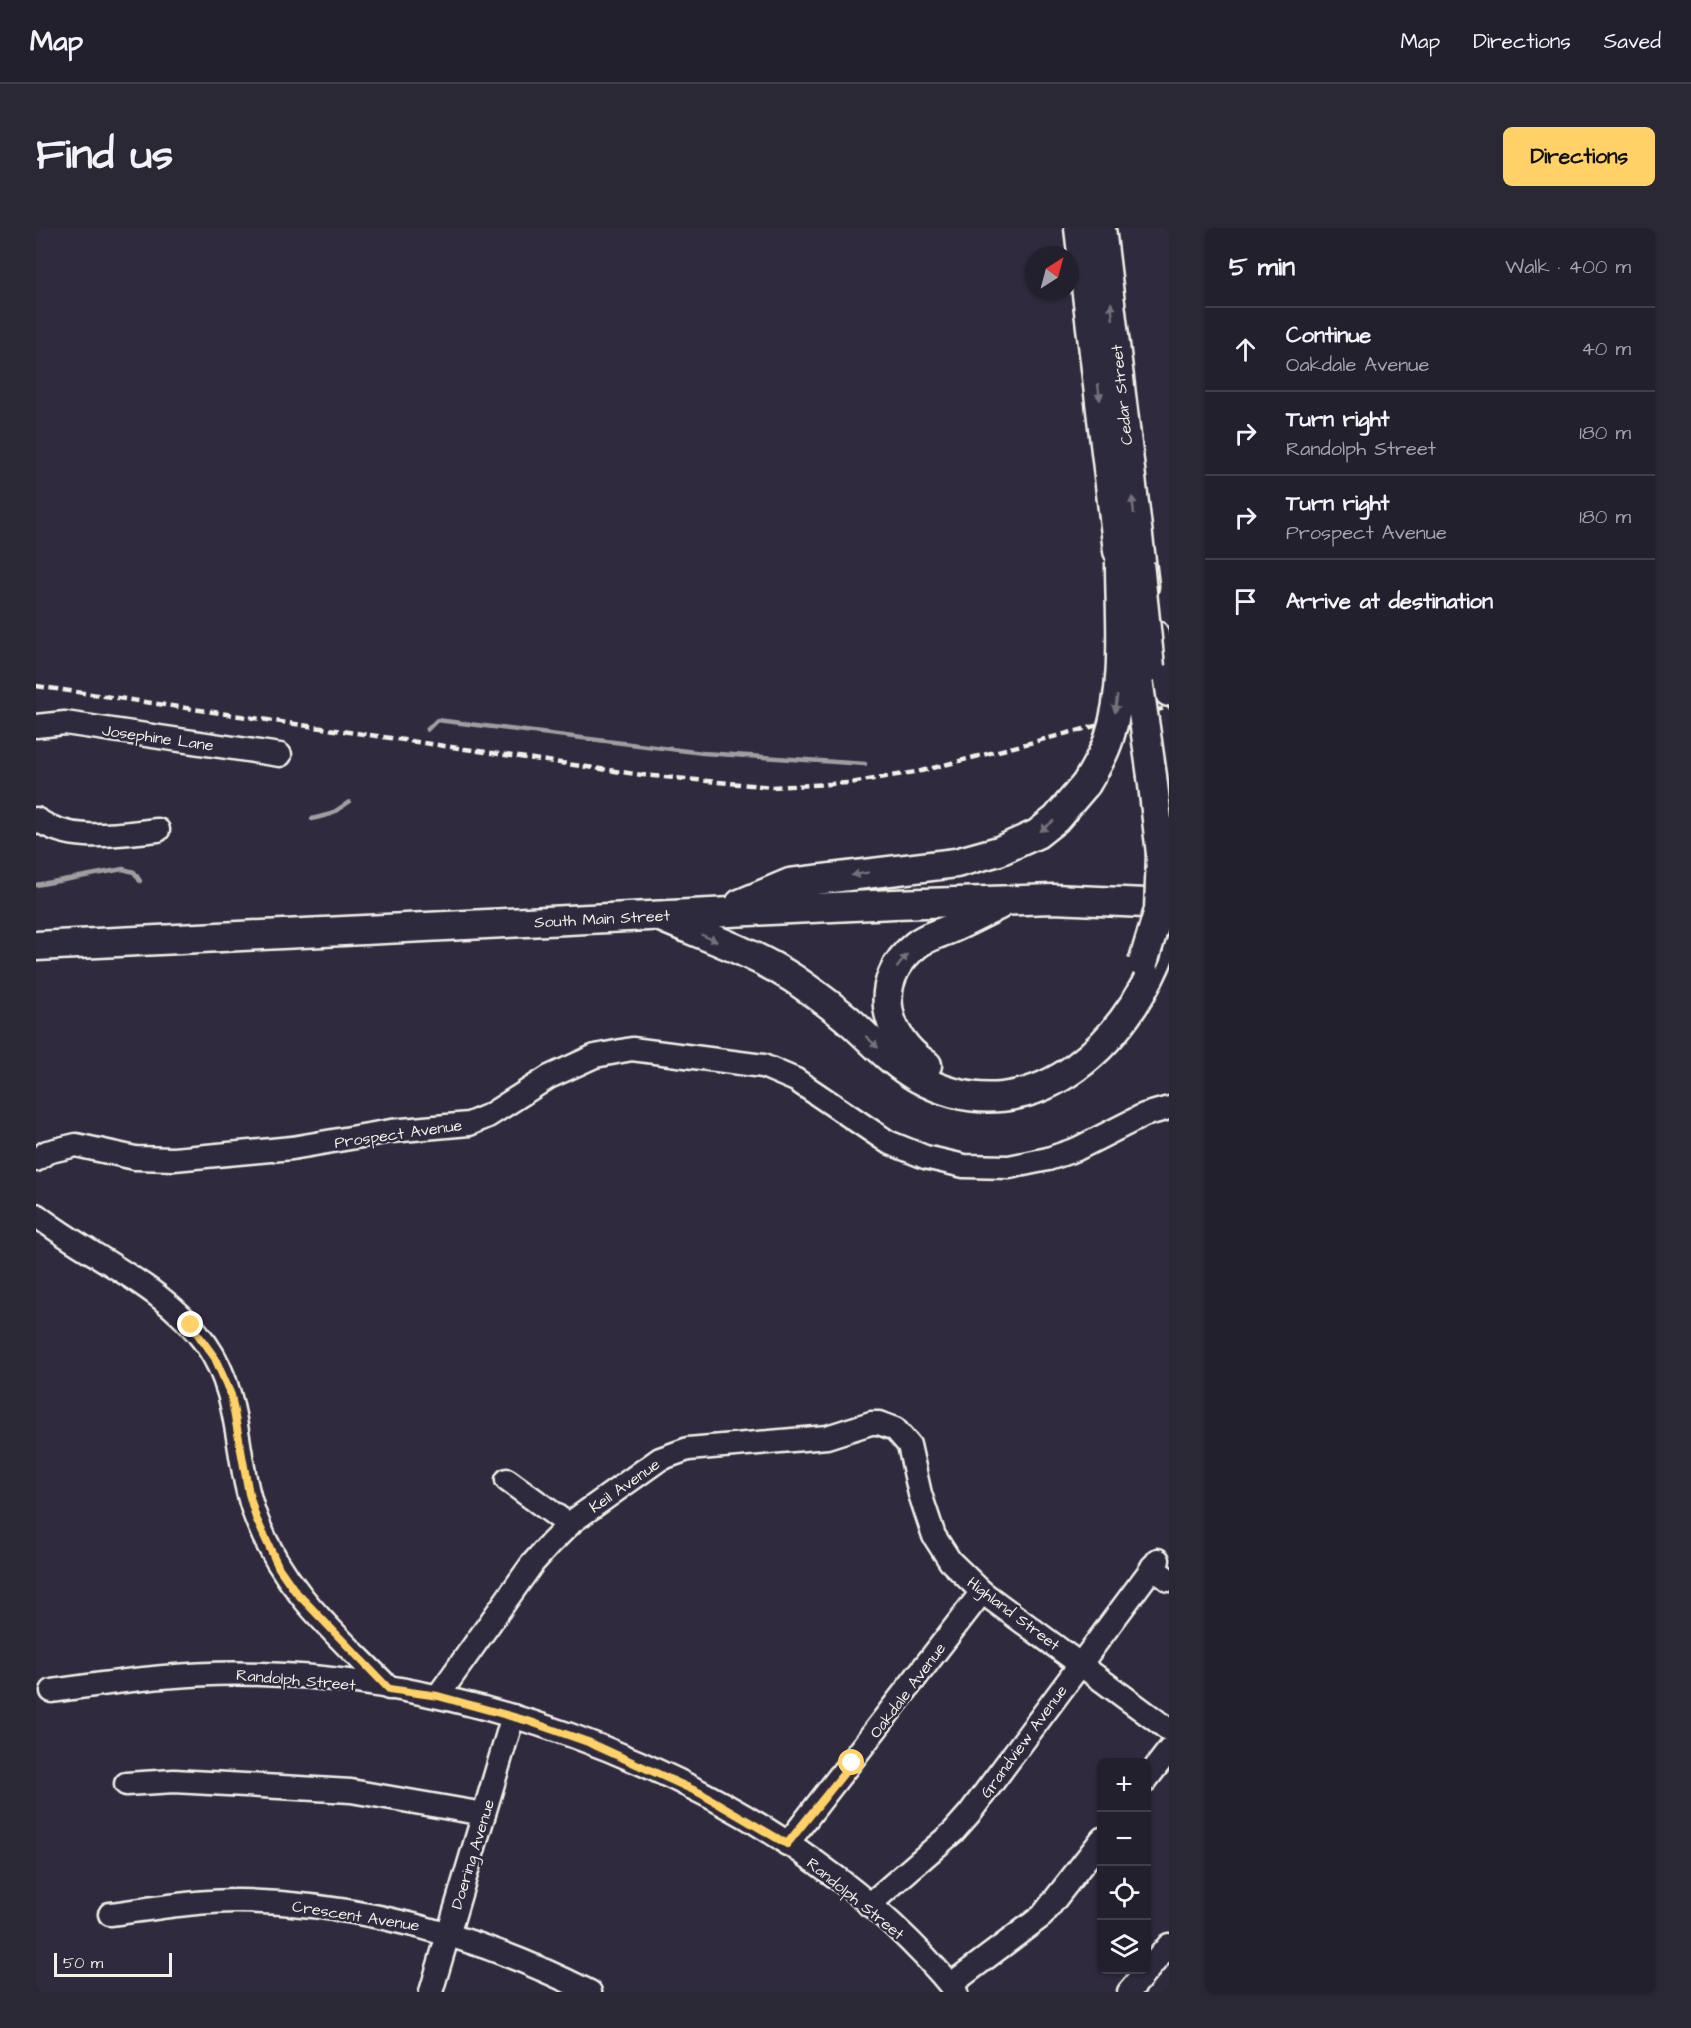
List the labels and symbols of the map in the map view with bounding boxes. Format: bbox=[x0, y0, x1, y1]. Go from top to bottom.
north arrow bbox=[1025, 246, 1079, 300]
one-way arrow bbox=[1107, 301, 1116, 320]
street label: Cedar Street bbox=[1106, 343, 1138, 446]
one-way arrow bbox=[1094, 383, 1104, 402]
one-way arrow bbox=[1128, 495, 1138, 514]
one-way arrow bbox=[1112, 695, 1121, 714]
street label: Josephine Lane bbox=[101, 719, 215, 757]
one-way arrow bbox=[1039, 820, 1054, 832]
one-way arrow bbox=[851, 870, 870, 879]
street label: South Main Street bbox=[534, 904, 671, 934]
one-way arrow bbox=[701, 933, 719, 943]
one-way arrow bbox=[896, 953, 908, 969]
one-way arrow bbox=[865, 1035, 880, 1049]
street label: Prospect Avenue bbox=[333, 1114, 464, 1154]
route end bbox=[177, 1311, 203, 1337]
street label: Keil Avenue bbox=[585, 1453, 665, 1518]
street label: Highland Street bbox=[962, 1572, 1065, 1657]
street label: Oakdale Avenue bbox=[865, 1638, 951, 1743]
street label: Randolph Street bbox=[235, 1664, 357, 1696]
street label: Grandview Avenue bbox=[975, 1680, 1073, 1803]
route start bbox=[838, 1749, 864, 1775]
street label: Doering Avenue bbox=[446, 1796, 501, 1912]
street label: Randolph Street bbox=[802, 1853, 909, 1945]
street label: Crescent Avenue bbox=[291, 1895, 421, 1937]
scale bar bbox=[54, 1950, 172, 1978]

